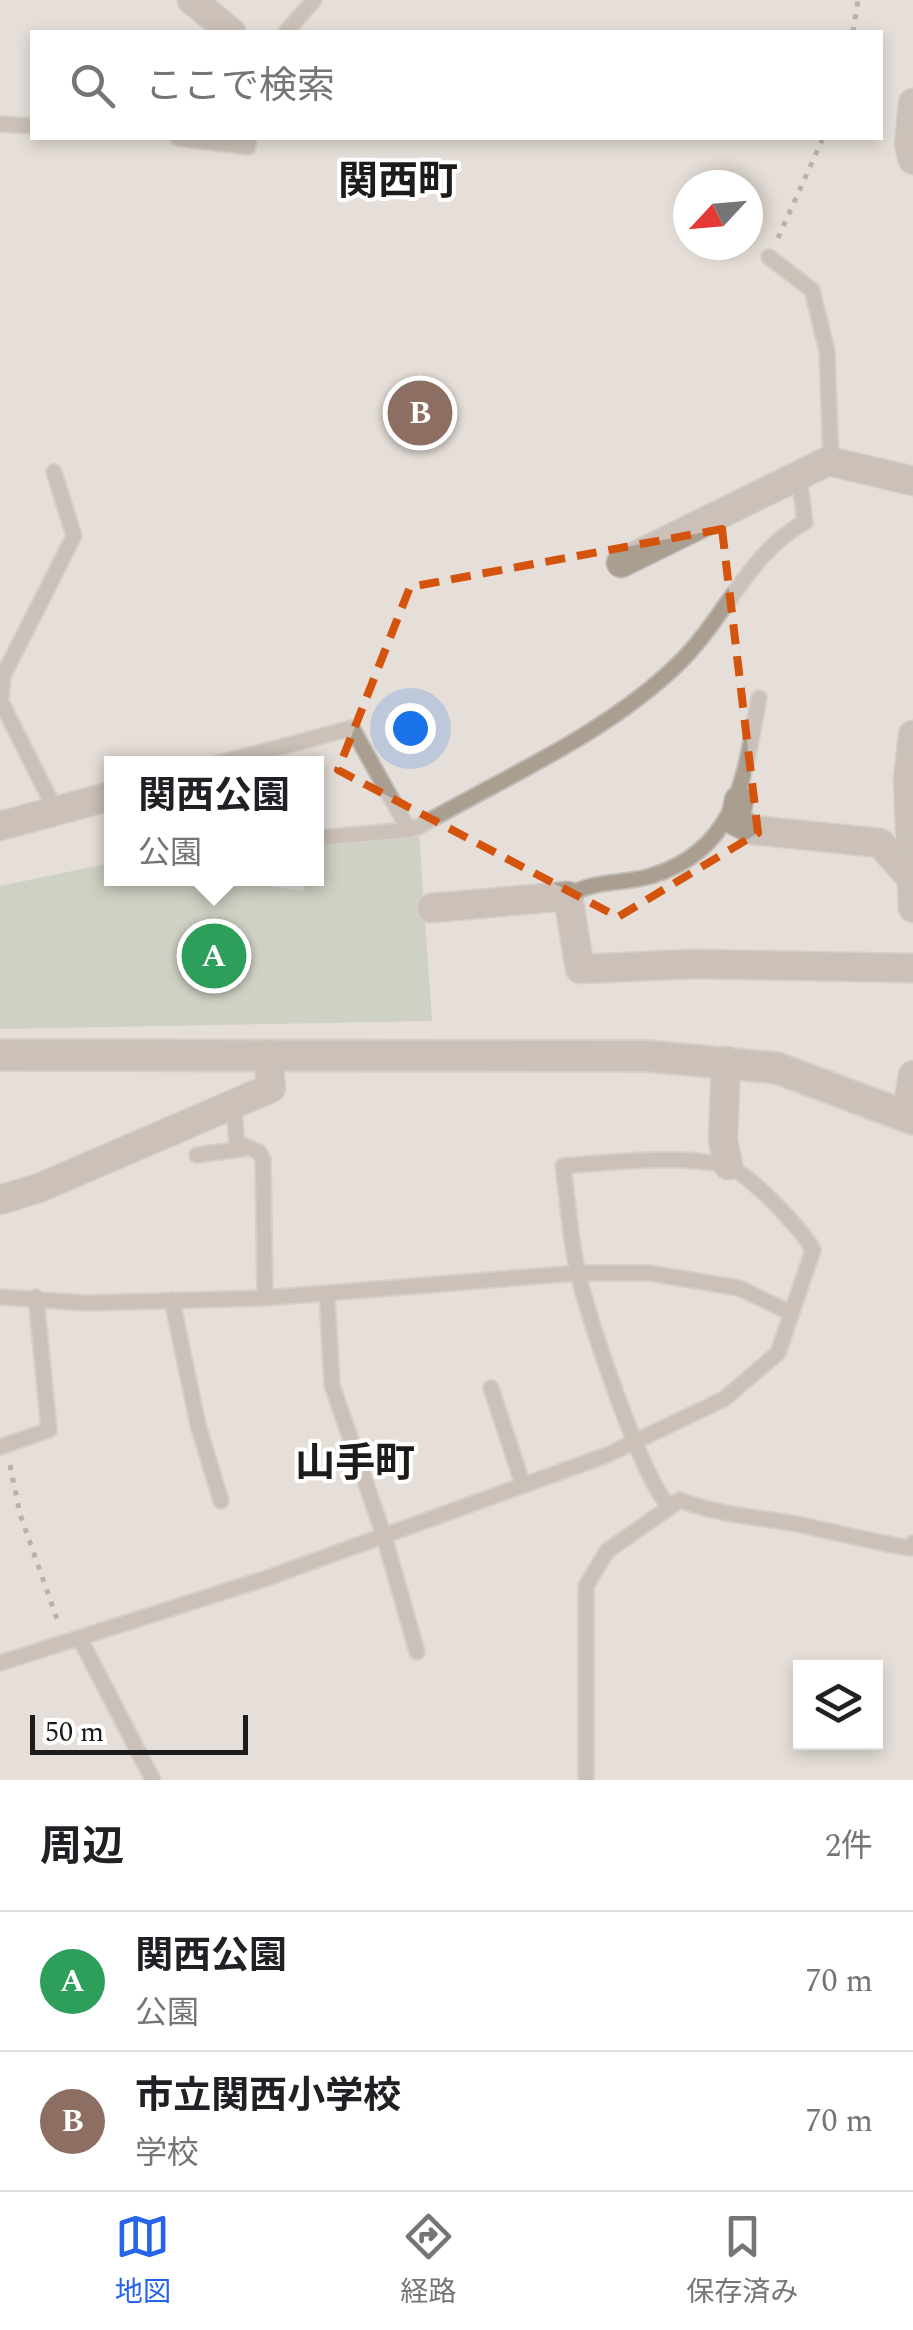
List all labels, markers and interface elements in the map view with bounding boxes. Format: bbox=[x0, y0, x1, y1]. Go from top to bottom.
search box bbox=[30, 30, 883, 140]
icon: search bbox=[65, 58, 120, 113]
text: ここで検索 bbox=[145, 58, 335, 116]
district label: 関西町 bbox=[338, 152, 458, 213]
north arrow bbox=[673, 170, 763, 260]
pin: B bbox=[388, 376, 452, 450]
your location bbox=[385, 703, 436, 754]
popup bbox=[104, 756, 324, 886]
text: 関西公園 bbox=[138, 768, 290, 826]
text: 公園 bbox=[138, 829, 202, 878]
pin: A bbox=[182, 918, 246, 994]
district label: 山手町 bbox=[295, 1434, 415, 1495]
map controls bbox=[793, 1660, 883, 1750]
button: layers bbox=[793, 1660, 883, 1750]
scale bar bbox=[30, 1710, 248, 1754]
text: 50 m bbox=[45, 1711, 104, 1754]
text: 周辺 bbox=[40, 1816, 124, 1879]
text: 2件 bbox=[825, 1822, 873, 1871]
text: 関西公園 bbox=[135, 1928, 287, 1986]
text: A bbox=[60, 1957, 85, 2006]
text: 70 m bbox=[805, 1957, 873, 2006]
text: 公園 bbox=[135, 1989, 199, 2038]
text: 市立関西小学校 bbox=[135, 2068, 401, 2126]
text: B bbox=[61, 2097, 84, 2146]
text: 70 m bbox=[805, 2097, 873, 2146]
text: 学校 bbox=[135, 2129, 199, 2178]
tab: 地図 bbox=[115, 2209, 171, 2314]
tab: 経路 bbox=[400, 2209, 456, 2314]
tab: 保存済み bbox=[686, 2209, 798, 2314]

